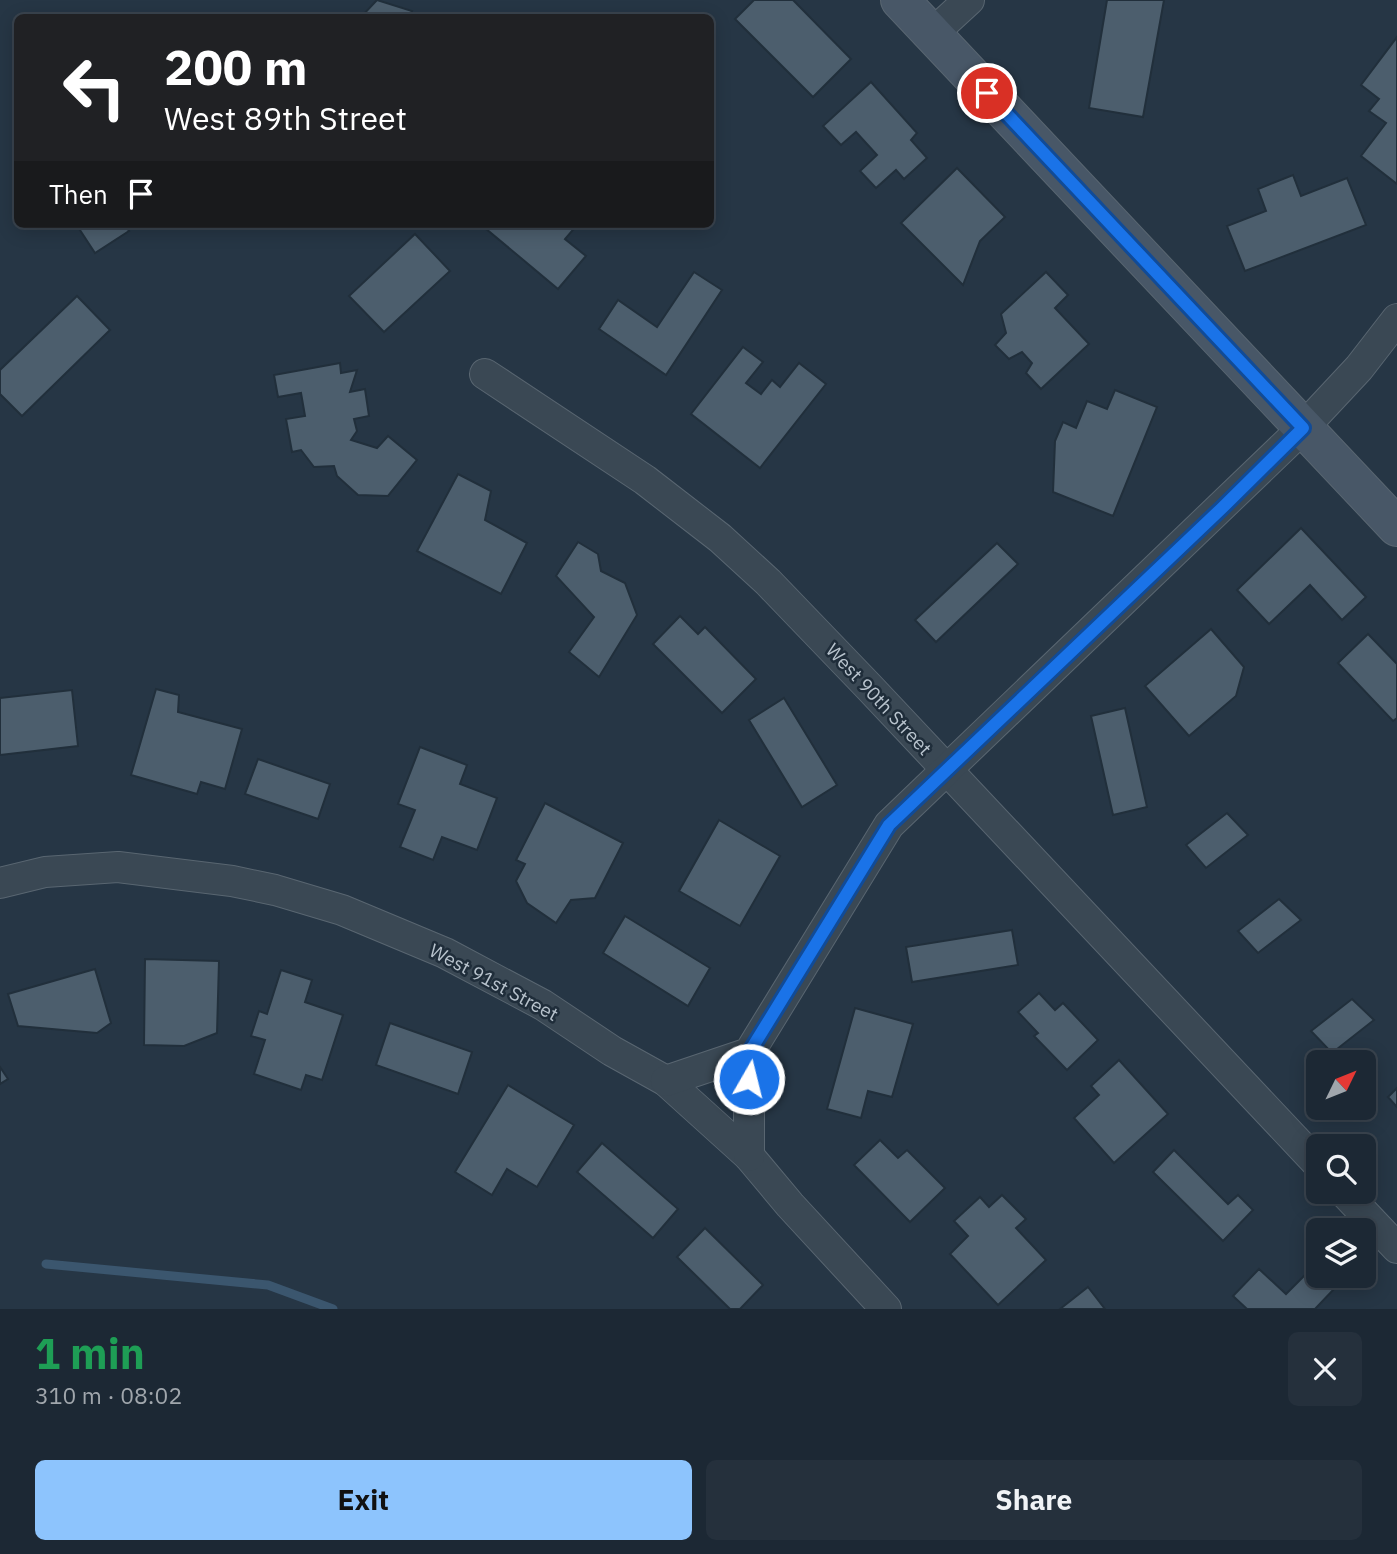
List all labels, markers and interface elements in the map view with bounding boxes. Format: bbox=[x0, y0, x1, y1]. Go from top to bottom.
text: 200 m bbox=[164, 35, 308, 98]
icon: left bbox=[49, 42, 140, 133]
pin bbox=[957, 63, 1017, 123]
icon: arrive bbox=[968, 74, 1006, 112]
text: West 89th Street bbox=[164, 97, 407, 139]
icon: arrive bbox=[122, 175, 160, 213]
text: Then bbox=[49, 177, 108, 211]
street label: West 90th Street bbox=[821, 638, 937, 760]
street label: West 91st Street bbox=[425, 938, 563, 1026]
position arrow bbox=[712, 1042, 786, 1116]
north arrow bbox=[1306, 1050, 1376, 1120]
map controls bbox=[1306, 1050, 1376, 1288]
button: search bbox=[1306, 1134, 1376, 1204]
button: layers bbox=[1306, 1218, 1376, 1288]
text: 1 min bbox=[35, 1326, 145, 1381]
button: close bbox=[1288, 1332, 1362, 1406]
text: 310 m · 08:02 bbox=[35, 1380, 182, 1410]
button: Exit bbox=[35, 1460, 692, 1540]
button: Share bbox=[706, 1460, 1362, 1540]

